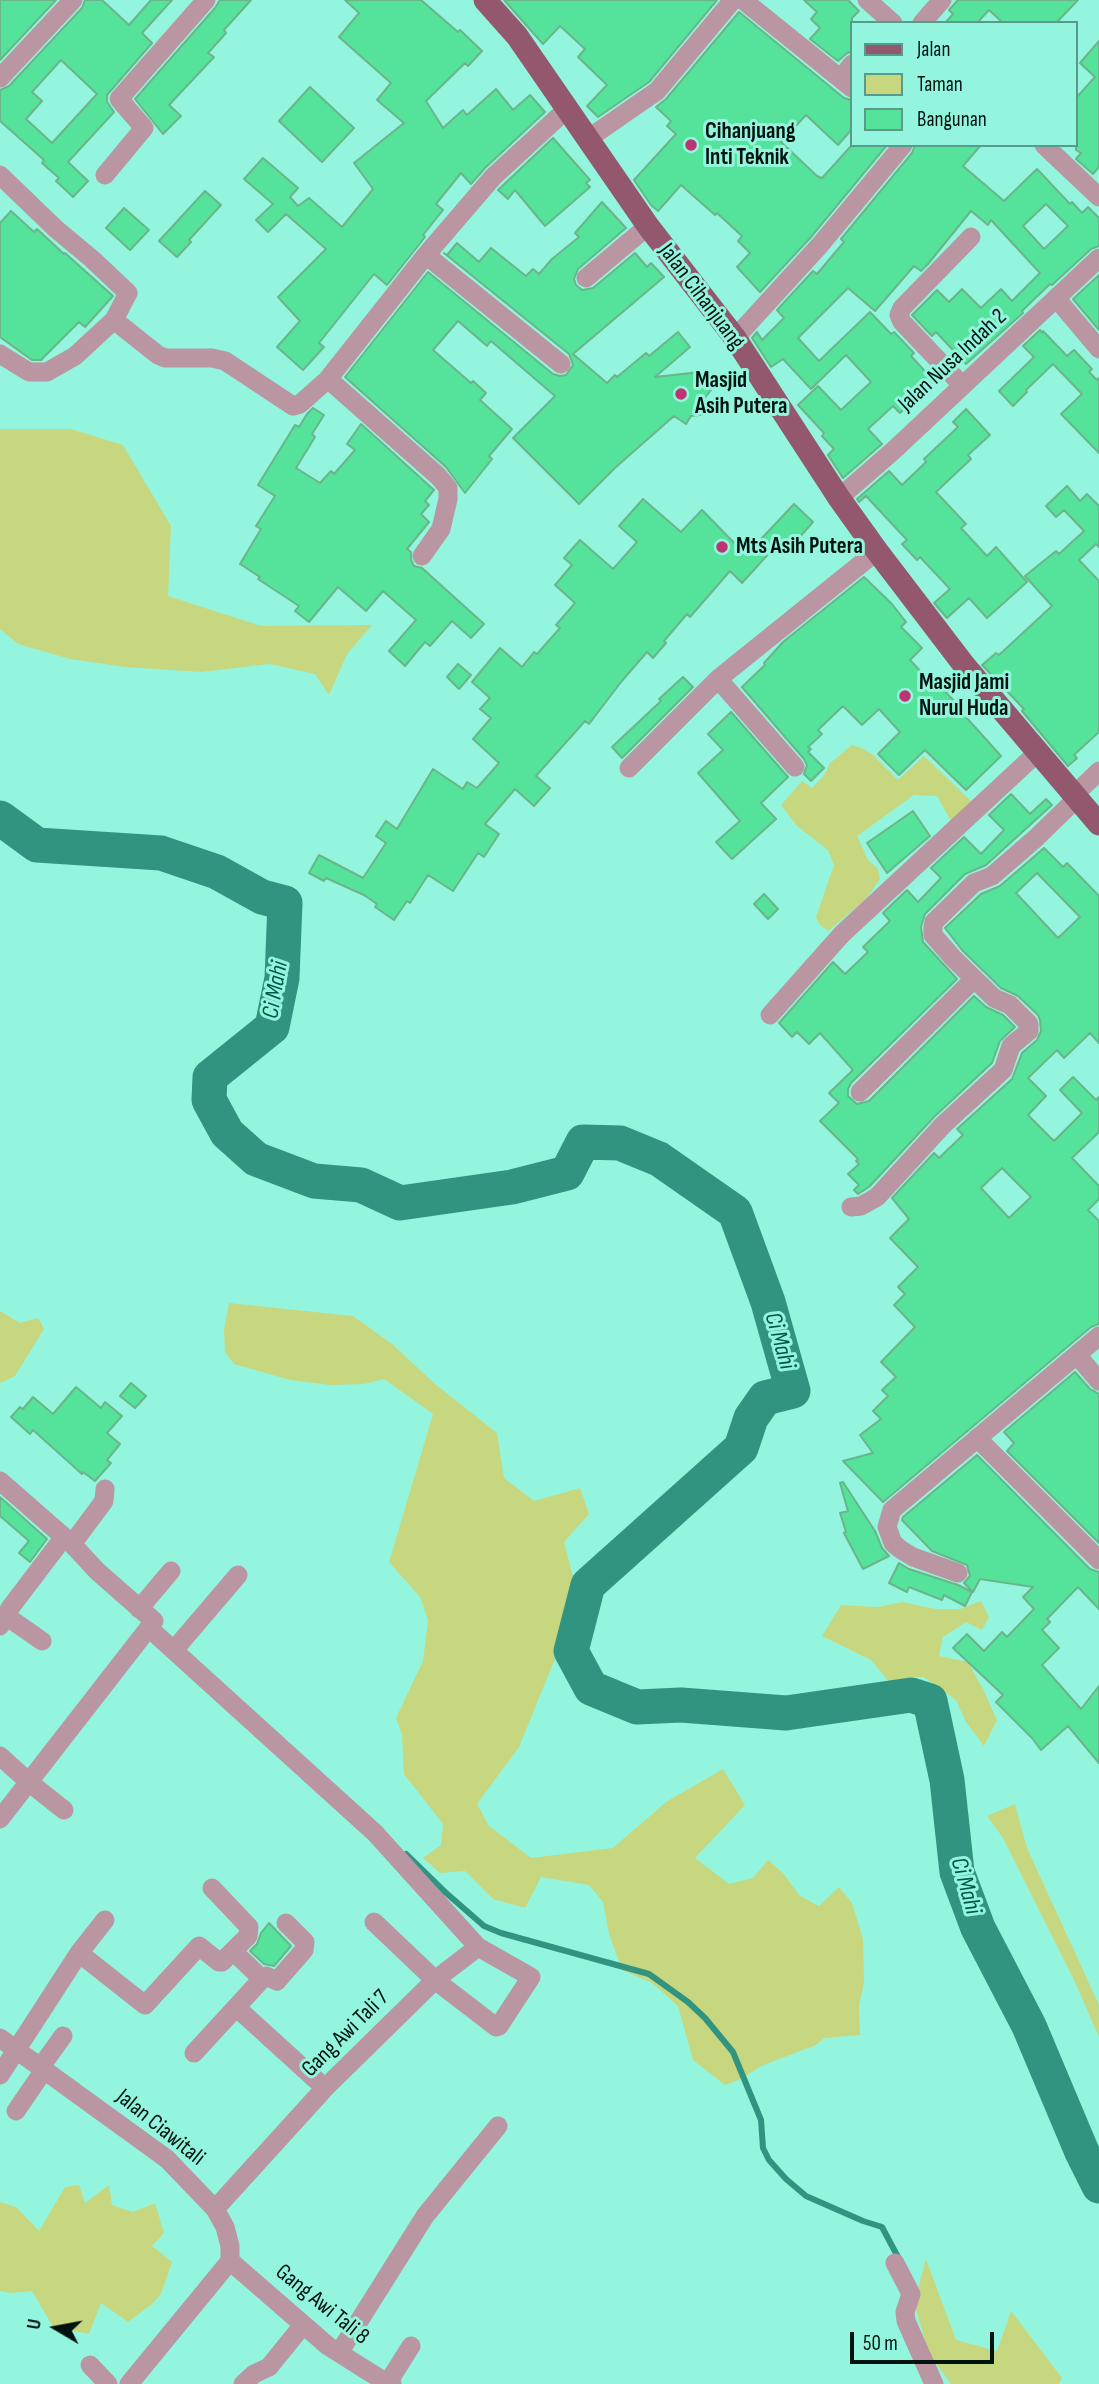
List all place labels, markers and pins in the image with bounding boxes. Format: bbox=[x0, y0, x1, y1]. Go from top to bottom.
place label: Cihanjuang Inti Teknik bbox=[705, 118, 795, 172]
marker: Cihanjuang Inti Teknik bbox=[683, 137, 699, 153]
place label: Masjid Asih Putera bbox=[695, 367, 787, 421]
marker: Masjid Asih Putera bbox=[673, 386, 689, 402]
place label: Mts Asih Putera bbox=[736, 533, 863, 561]
marker: Mts Asih Putera bbox=[714, 539, 730, 555]
place label: Masjid Jami Nurul Huda bbox=[919, 669, 1009, 723]
marker: Masjid Jami Nurul Huda bbox=[897, 688, 913, 704]

